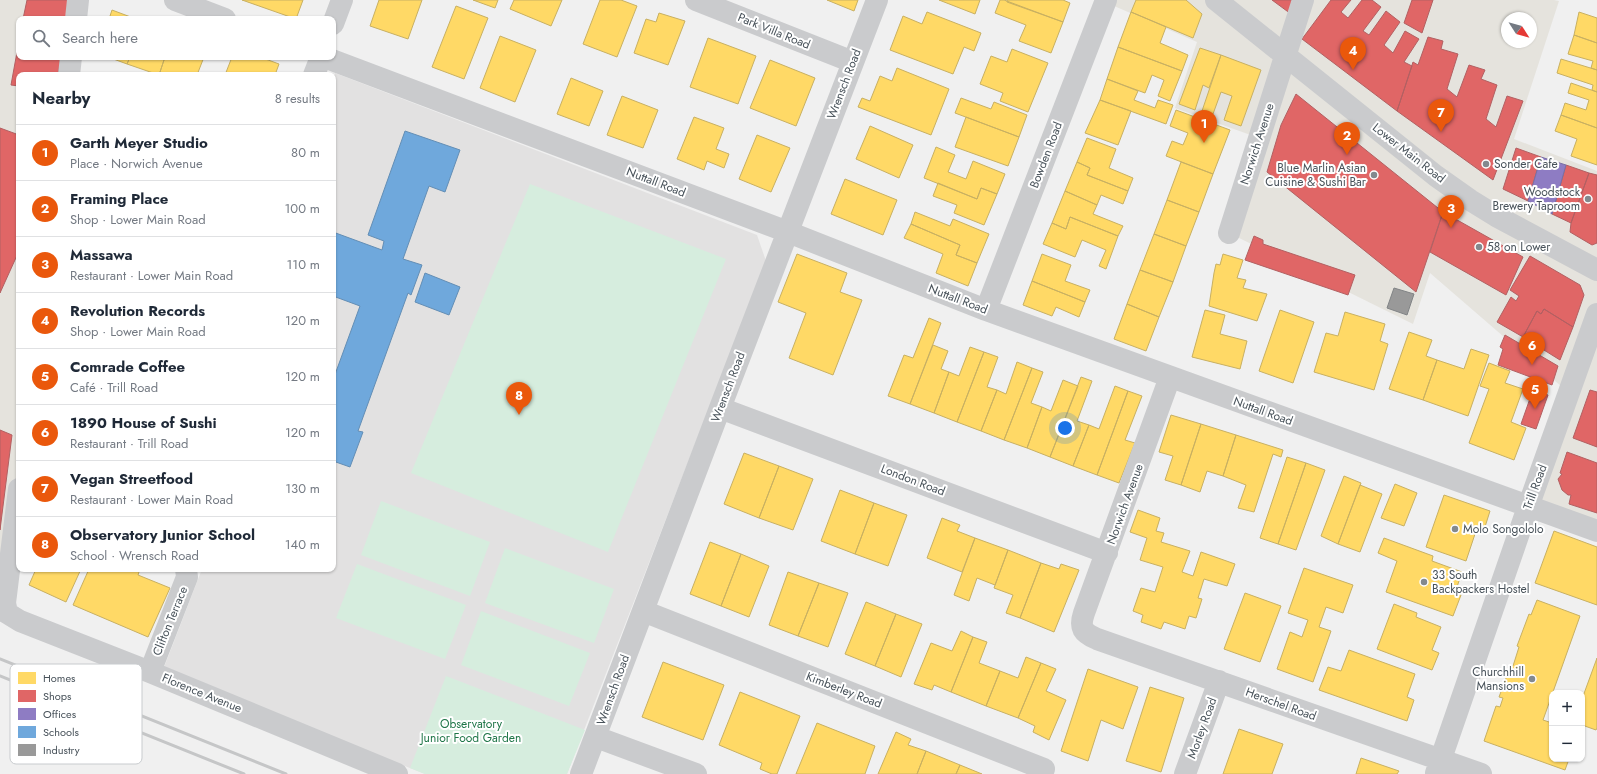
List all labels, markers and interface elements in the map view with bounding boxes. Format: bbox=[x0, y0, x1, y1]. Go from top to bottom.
street label: Park Villa Road bbox=[735, 8, 813, 54]
north arrow bbox=[1501, 12, 1537, 48]
search box bbox=[16, 16, 336, 60]
icon: search bbox=[30, 27, 52, 49]
text: Search here bbox=[62, 27, 138, 49]
pin: 4 bbox=[1340, 37, 1366, 70]
street label: Wrensch Road bbox=[822, 46, 866, 122]
text: Nearby bbox=[32, 86, 90, 110]
text: 8 results bbox=[275, 89, 320, 108]
pin: 7 bbox=[1428, 99, 1454, 132]
street label: Norwich Avenue bbox=[1235, 101, 1279, 187]
pin: 1 bbox=[1191, 110, 1217, 143]
street label: Bowden Road bbox=[1025, 119, 1067, 191]
street label: Lower Main Road bbox=[1369, 119, 1449, 187]
pin: 2 bbox=[1334, 122, 1360, 155]
text: Garth Meyer Studio bbox=[70, 132, 208, 154]
text: 1 bbox=[42, 143, 48, 162]
text: 80 m bbox=[291, 143, 320, 162]
text: Place · Norwich Avenue bbox=[70, 154, 203, 173]
place label: Sonder Cafe bbox=[1494, 155, 1558, 173]
place label: Blue Marlin Asian Cuisine & Sushi Bar bbox=[1265, 159, 1367, 191]
marker: Sonder Cafe bbox=[1481, 159, 1491, 169]
street label: Nuttall Road bbox=[624, 162, 688, 202]
marker: Blue Marlin Asian Cuisine & Sushi Bar bbox=[1369, 170, 1379, 180]
place label: Woodstock Brewery Taproom bbox=[1492, 183, 1581, 215]
text: Framing Place bbox=[70, 188, 168, 210]
marker: Woodstock Brewery Taproom bbox=[1583, 194, 1593, 204]
pin: 3 bbox=[1438, 195, 1464, 228]
text: 2 bbox=[41, 199, 49, 218]
text: 100 m bbox=[285, 199, 320, 218]
text: Shop · Lower Main Road bbox=[70, 210, 206, 229]
place label: 58 on Lower bbox=[1487, 238, 1551, 256]
marker: 58 on Lower bbox=[1474, 242, 1484, 252]
text: Massawa bbox=[70, 244, 133, 266]
text: 3 bbox=[41, 255, 49, 274]
text: 110 m bbox=[286, 255, 320, 274]
text: Restaurant · Lower Main Road bbox=[70, 266, 233, 285]
street label: Nuttall Road bbox=[926, 279, 990, 319]
text: Revolution Records bbox=[70, 300, 205, 322]
text: 4 bbox=[40, 311, 50, 330]
text: 120 m bbox=[285, 311, 320, 330]
text: Shop · Lower Main Road bbox=[70, 322, 206, 341]
pin: 6 bbox=[1519, 332, 1545, 365]
street label: Wrensch Road bbox=[706, 349, 750, 425]
text: Comrade Coffee bbox=[70, 356, 185, 378]
text: 5 bbox=[41, 367, 49, 386]
text: 120 m bbox=[285, 367, 320, 386]
pin: 5 bbox=[1522, 376, 1548, 409]
text: Café · Trill Road bbox=[70, 378, 158, 397]
pin: 8 bbox=[506, 382, 532, 415]
street label: Nuttall Road bbox=[1231, 392, 1295, 430]
text: 1890 House of Sushi bbox=[70, 412, 217, 434]
your location bbox=[1055, 418, 1075, 438]
text: 6 bbox=[41, 423, 49, 442]
text: 120 m bbox=[285, 423, 320, 442]
text: Restaurant · Trill Road bbox=[70, 434, 189, 453]
street label: London Road bbox=[878, 460, 948, 500]
street label: Norwich Avenue bbox=[1102, 461, 1148, 547]
street label: Trill Road bbox=[1519, 462, 1551, 512]
text: Vegan Streetfood bbox=[70, 468, 193, 490]
text: 7 bbox=[41, 479, 49, 498]
text: 130 m bbox=[285, 479, 320, 498]
text: Restaurant · Lower Main Road bbox=[70, 490, 233, 509]
place label: Molo Songololo bbox=[1463, 520, 1544, 538]
text: Observatory Junior School bbox=[70, 524, 255, 546]
marker: Molo Songololo bbox=[1450, 524, 1460, 534]
text: 8 bbox=[41, 535, 49, 554]
text: 140 m bbox=[285, 535, 320, 554]
text: School · Wrensch Road bbox=[70, 546, 199, 565]
place label: 33 South Backpackers Hostel bbox=[1432, 566, 1529, 598]
marker: 33 South Backpackers Hostel bbox=[1419, 577, 1429, 587]
street label: Clifton Terrace bbox=[148, 584, 192, 658]
street label: Wrensch Road bbox=[592, 652, 634, 728]
place label: Churchhill Mansions bbox=[1472, 663, 1524, 695]
legend bbox=[10, 664, 142, 764]
street label: Kimberley Road bbox=[803, 667, 885, 713]
street label: Florence Avenue bbox=[159, 669, 245, 717]
text: Homes bbox=[43, 670, 76, 686]
marker: Churchhill Mansions bbox=[1527, 674, 1537, 684]
street label: Herschel Road bbox=[1243, 683, 1319, 725]
text: Shops bbox=[43, 688, 72, 704]
map controls bbox=[1549, 690, 1585, 762]
button: + bbox=[1549, 690, 1585, 726]
street label: Morley Road bbox=[1183, 695, 1221, 761]
text: Offices bbox=[43, 706, 77, 722]
park label: Observatory Junior Food Garden bbox=[419, 715, 521, 747]
text: Schools bbox=[43, 724, 80, 740]
button: − bbox=[1549, 726, 1585, 762]
text: Industry bbox=[43, 742, 80, 758]

